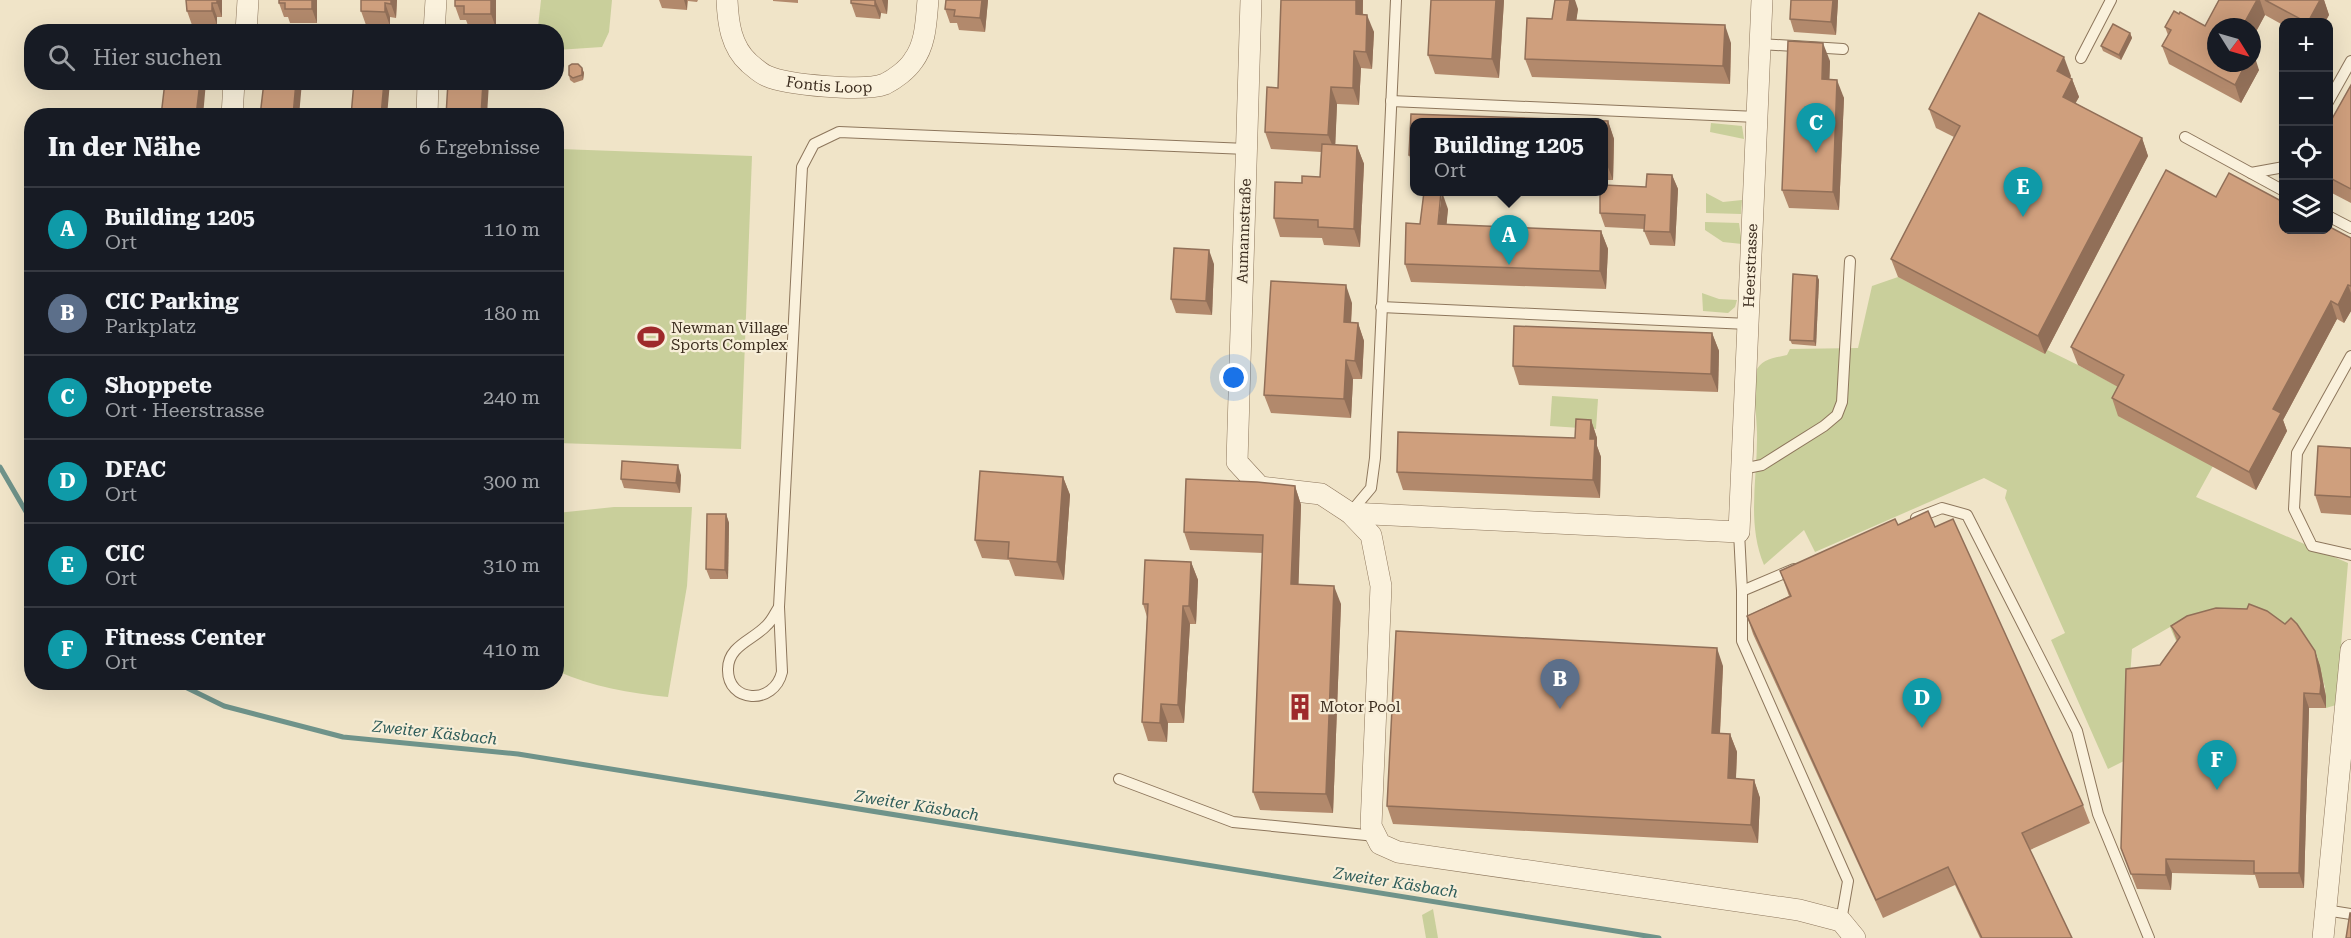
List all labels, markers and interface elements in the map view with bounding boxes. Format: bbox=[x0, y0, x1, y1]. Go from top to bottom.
north arrow bbox=[2207, 18, 2261, 72]
map controls bbox=[2279, 18, 2333, 234]
button: + bbox=[2279, 18, 2333, 72]
search box bbox=[24, 24, 564, 90]
icon: search bbox=[45, 41, 78, 74]
text: Hier suchen bbox=[93, 45, 222, 70]
street label: Fontis Loop bbox=[785, 72, 873, 97]
button: − bbox=[2279, 72, 2333, 126]
pin: C bbox=[1796, 104, 1836, 153]
popup bbox=[1410, 118, 1608, 196]
button: locate bbox=[2279, 126, 2333, 180]
text: In der Nähe bbox=[48, 132, 201, 162]
text: Building 1205 bbox=[1434, 133, 1584, 158]
text: 6 Ergebnisse bbox=[419, 135, 540, 159]
text: Ort bbox=[1434, 158, 1466, 182]
pin: E bbox=[2004, 168, 2042, 217]
street label: Aumannstraße bbox=[1233, 178, 1255, 284]
button: layers bbox=[2279, 180, 2333, 234]
text: Building 1205 bbox=[105, 205, 255, 230]
pin: A bbox=[1490, 216, 1528, 265]
text: A bbox=[60, 217, 75, 241]
text: 110 m bbox=[483, 217, 540, 241]
street label: Heerstrasse bbox=[1740, 223, 1761, 308]
text: Ort bbox=[105, 230, 137, 254]
text: CIC Parking bbox=[105, 289, 239, 314]
text: B bbox=[60, 301, 75, 325]
text: 180 m bbox=[483, 301, 540, 325]
text: Parkplatz bbox=[105, 314, 196, 338]
place label: Newman Village Sports Complex bbox=[671, 319, 788, 354]
sports icon: Newman Village Sports Complex bbox=[636, 322, 666, 352]
your location bbox=[1219, 363, 1248, 392]
text: Shoppete bbox=[105, 373, 212, 398]
text: C bbox=[61, 385, 75, 409]
text: 240 m bbox=[483, 385, 540, 409]
text: Ort · Heerstrasse bbox=[105, 398, 264, 422]
text: DFAC bbox=[105, 457, 166, 482]
text: D bbox=[59, 469, 76, 493]
text: 300 m bbox=[483, 469, 540, 493]
text: Ort bbox=[105, 482, 137, 506]
text: CIC bbox=[105, 541, 145, 566]
text: E bbox=[61, 553, 74, 577]
text: 310 m bbox=[483, 553, 540, 577]
text: Ort bbox=[105, 566, 137, 590]
text: Fitness Center bbox=[105, 625, 266, 650]
text: F bbox=[61, 637, 74, 661]
text: 410 m bbox=[483, 637, 540, 661]
text: Ort bbox=[105, 650, 137, 674]
pin: B bbox=[1540, 660, 1580, 709]
pin: D bbox=[1902, 678, 1942, 728]
building icon: Motor Pool bbox=[1285, 692, 1315, 722]
place label: Motor Pool bbox=[1320, 698, 1401, 716]
water label: Zweiter Käsbach bbox=[371, 716, 499, 749]
pin: F bbox=[2198, 740, 2236, 790]
water label: Zweiter Käsbach bbox=[852, 786, 981, 825]
water label: Zweiter Käsbach bbox=[1331, 863, 1460, 902]

